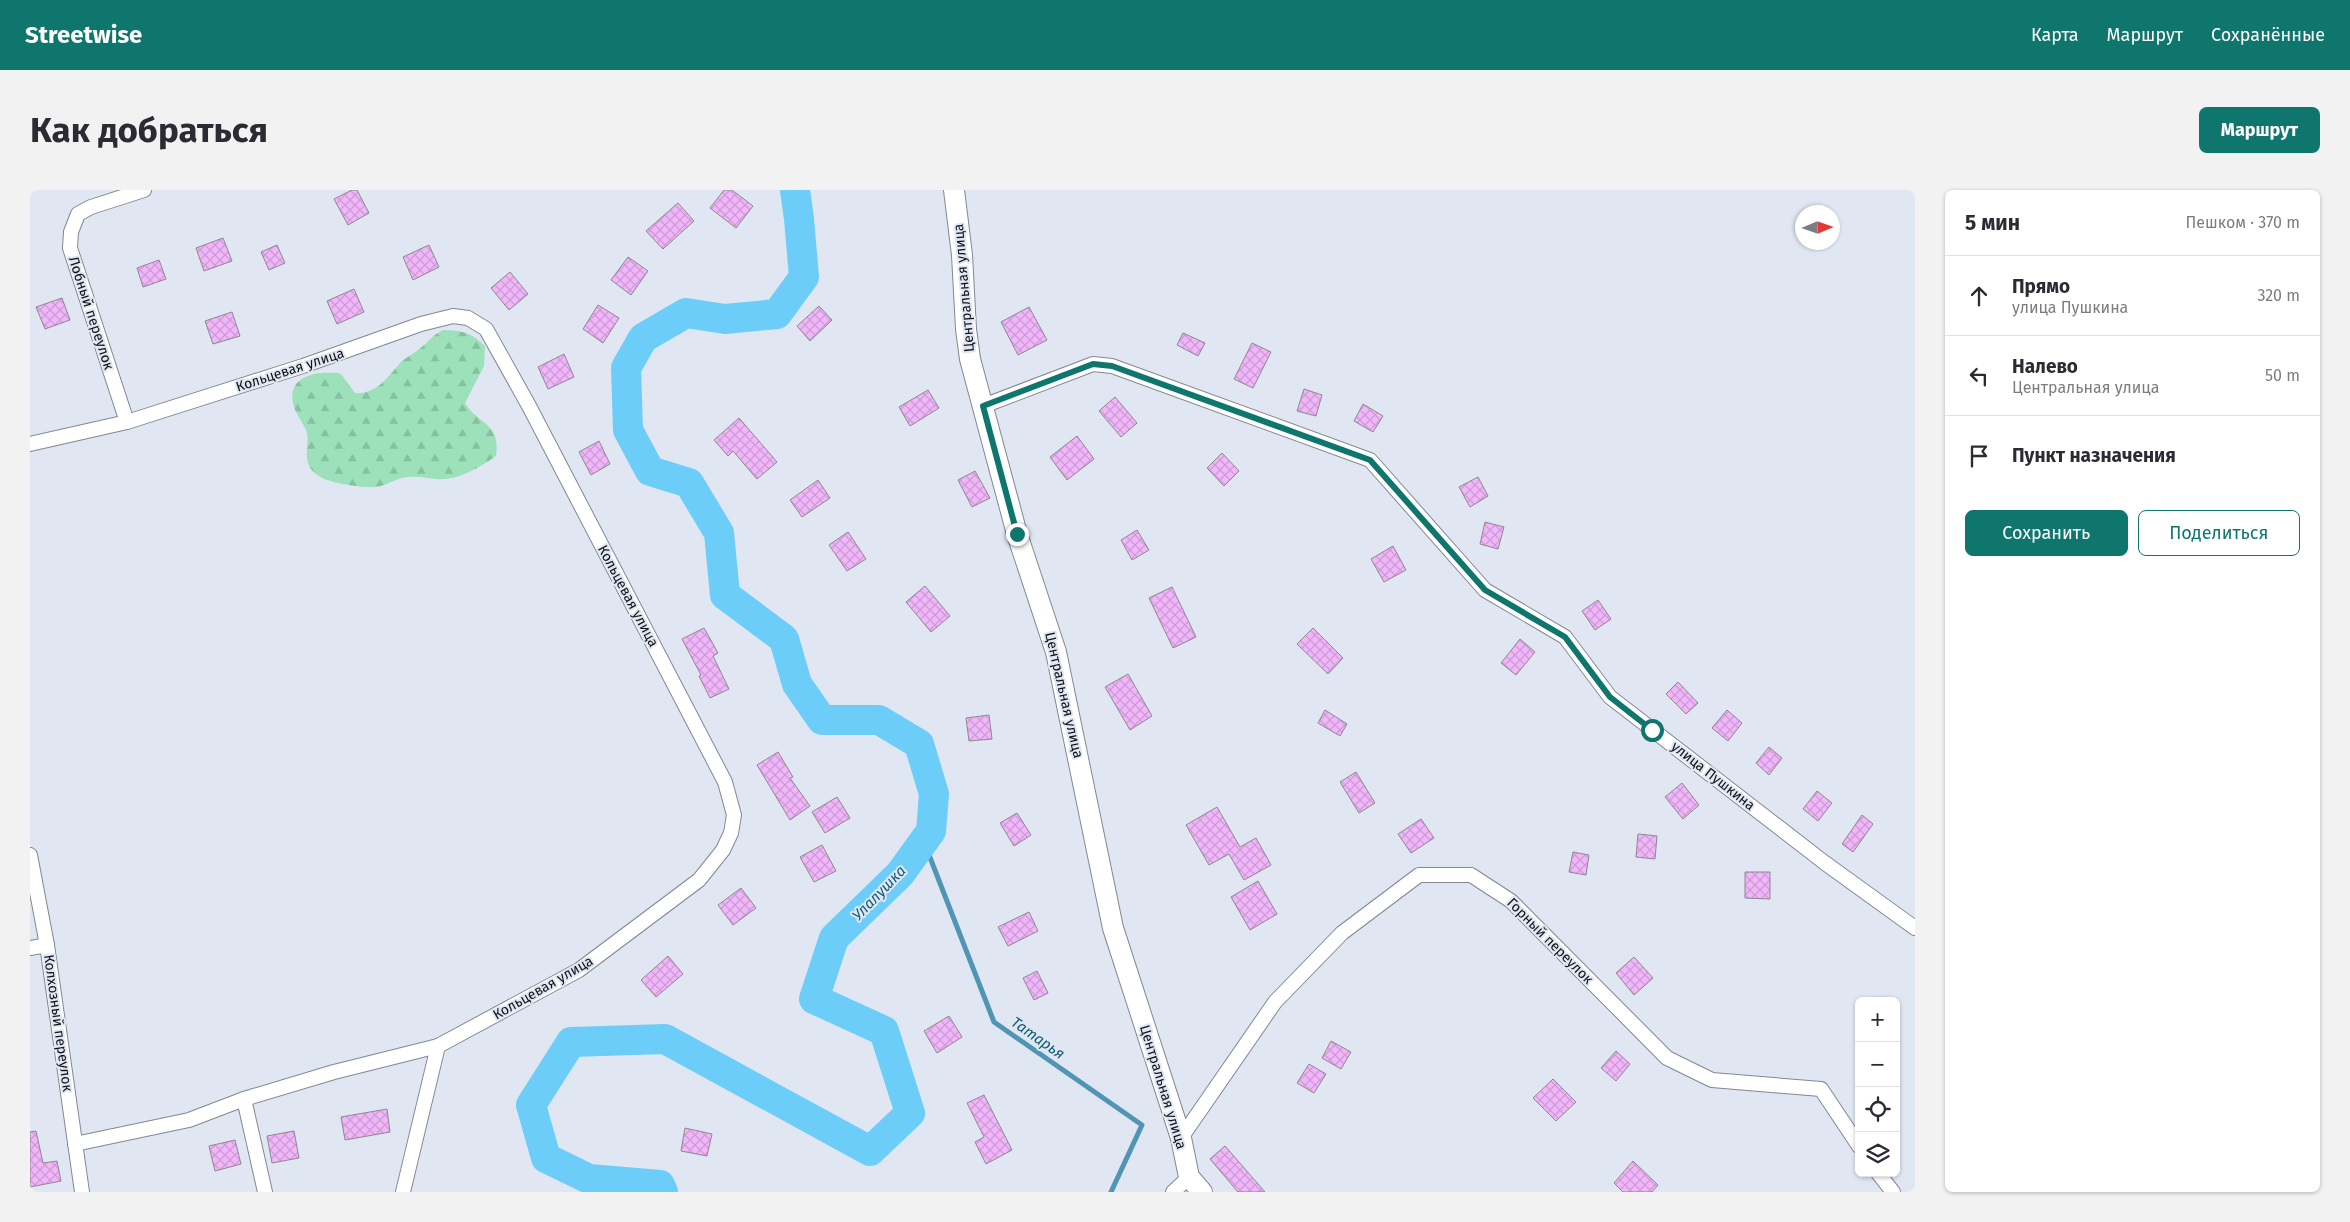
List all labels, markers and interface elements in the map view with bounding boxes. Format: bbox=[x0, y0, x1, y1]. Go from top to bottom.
text: Streetwise bbox=[25, 21, 142, 49]
text: Карта bbox=[2031, 24, 2079, 46]
text: Маршрут bbox=[2107, 24, 2183, 46]
text: Сохранённые bbox=[2211, 24, 2325, 46]
button: Маршрут bbox=[2199, 107, 2320, 153]
text: Как добраться bbox=[30, 109, 268, 151]
north arrow bbox=[1795, 205, 1840, 250]
text: 5 мин bbox=[1965, 210, 2020, 236]
text: Пешком · 370 m bbox=[2185, 213, 2300, 232]
street label: Центральная улица bbox=[950, 223, 978, 353]
street label: Лобный переулок bbox=[65, 254, 118, 373]
text: Прямо bbox=[2012, 275, 2070, 298]
icon: ahead bbox=[1965, 282, 1993, 310]
text: 320 m bbox=[2257, 286, 2300, 305]
text: улица Пушкина bbox=[2012, 298, 2128, 317]
street label: Кольцевая улица bbox=[234, 344, 346, 396]
text: Налево bbox=[2012, 355, 2078, 378]
icon: left bbox=[1965, 362, 1993, 390]
text: 50 m bbox=[2265, 366, 2300, 385]
text: Центральная улица bbox=[2012, 378, 2159, 397]
icon: arrive bbox=[1965, 442, 1993, 470]
text: Пункт назначения bbox=[2012, 444, 2176, 467]
button: Сохранить bbox=[1965, 510, 2128, 556]
button: Поделиться bbox=[2138, 510, 2300, 556]
route end bbox=[1006, 523, 1029, 546]
street label: Кольцевая улица bbox=[594, 542, 662, 650]
street label: Центральная улица bbox=[1041, 630, 1087, 760]
route start bbox=[1641, 719, 1664, 742]
street label: улица Пушкина bbox=[1668, 738, 1758, 814]
water label: Улалушка bbox=[848, 862, 910, 924]
street label: Горный переулок bbox=[1503, 894, 1597, 988]
street label: Кольцевая улица bbox=[490, 952, 596, 1024]
street label: Колхозный переулок bbox=[40, 953, 76, 1093]
map controls bbox=[1855, 997, 1900, 1177]
button: + bbox=[1855, 997, 1900, 1042]
water label: Татарья bbox=[1008, 1013, 1068, 1063]
street label: Центральная улица bbox=[1136, 1023, 1190, 1151]
button: − bbox=[1855, 1042, 1900, 1087]
button: locate bbox=[1855, 1087, 1900, 1132]
button: layers bbox=[1855, 1132, 1900, 1177]

